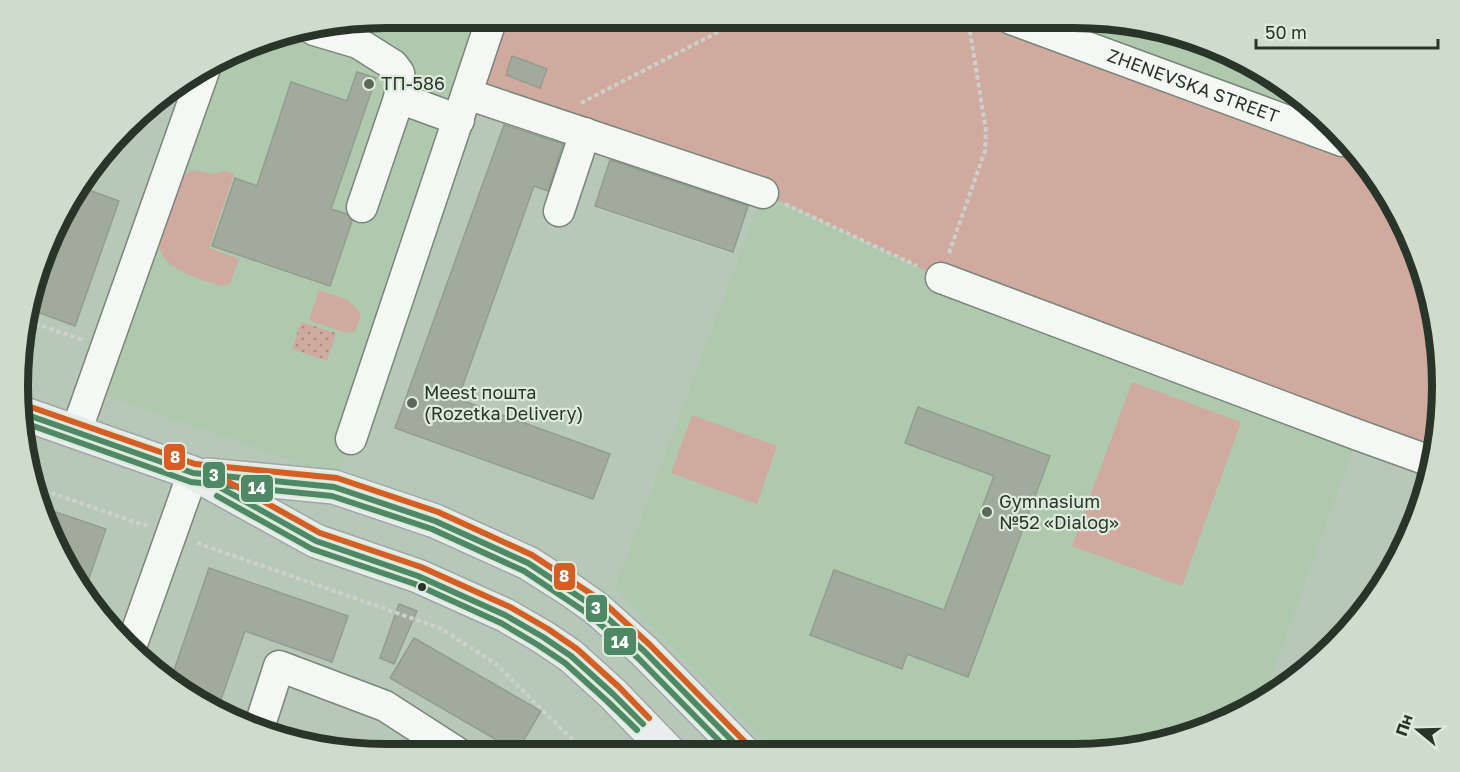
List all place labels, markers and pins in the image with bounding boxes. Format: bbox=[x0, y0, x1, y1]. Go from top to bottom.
place label: ТП-586 bbox=[381, 72, 445, 94]
marker: ТП-586 bbox=[362, 77, 376, 91]
place label: Meest пошта (Rozetka Delivery) bbox=[424, 381, 583, 424]
marker: Meest пошта (Rozetka Delivery) bbox=[405, 396, 419, 410]
place label: Gymnasium №52 «Dialog» bbox=[999, 490, 1119, 533]
marker: Gymnasium №52 «Dialog» bbox=[980, 505, 994, 519]
unlabelled marker bbox=[416, 581, 428, 593]

